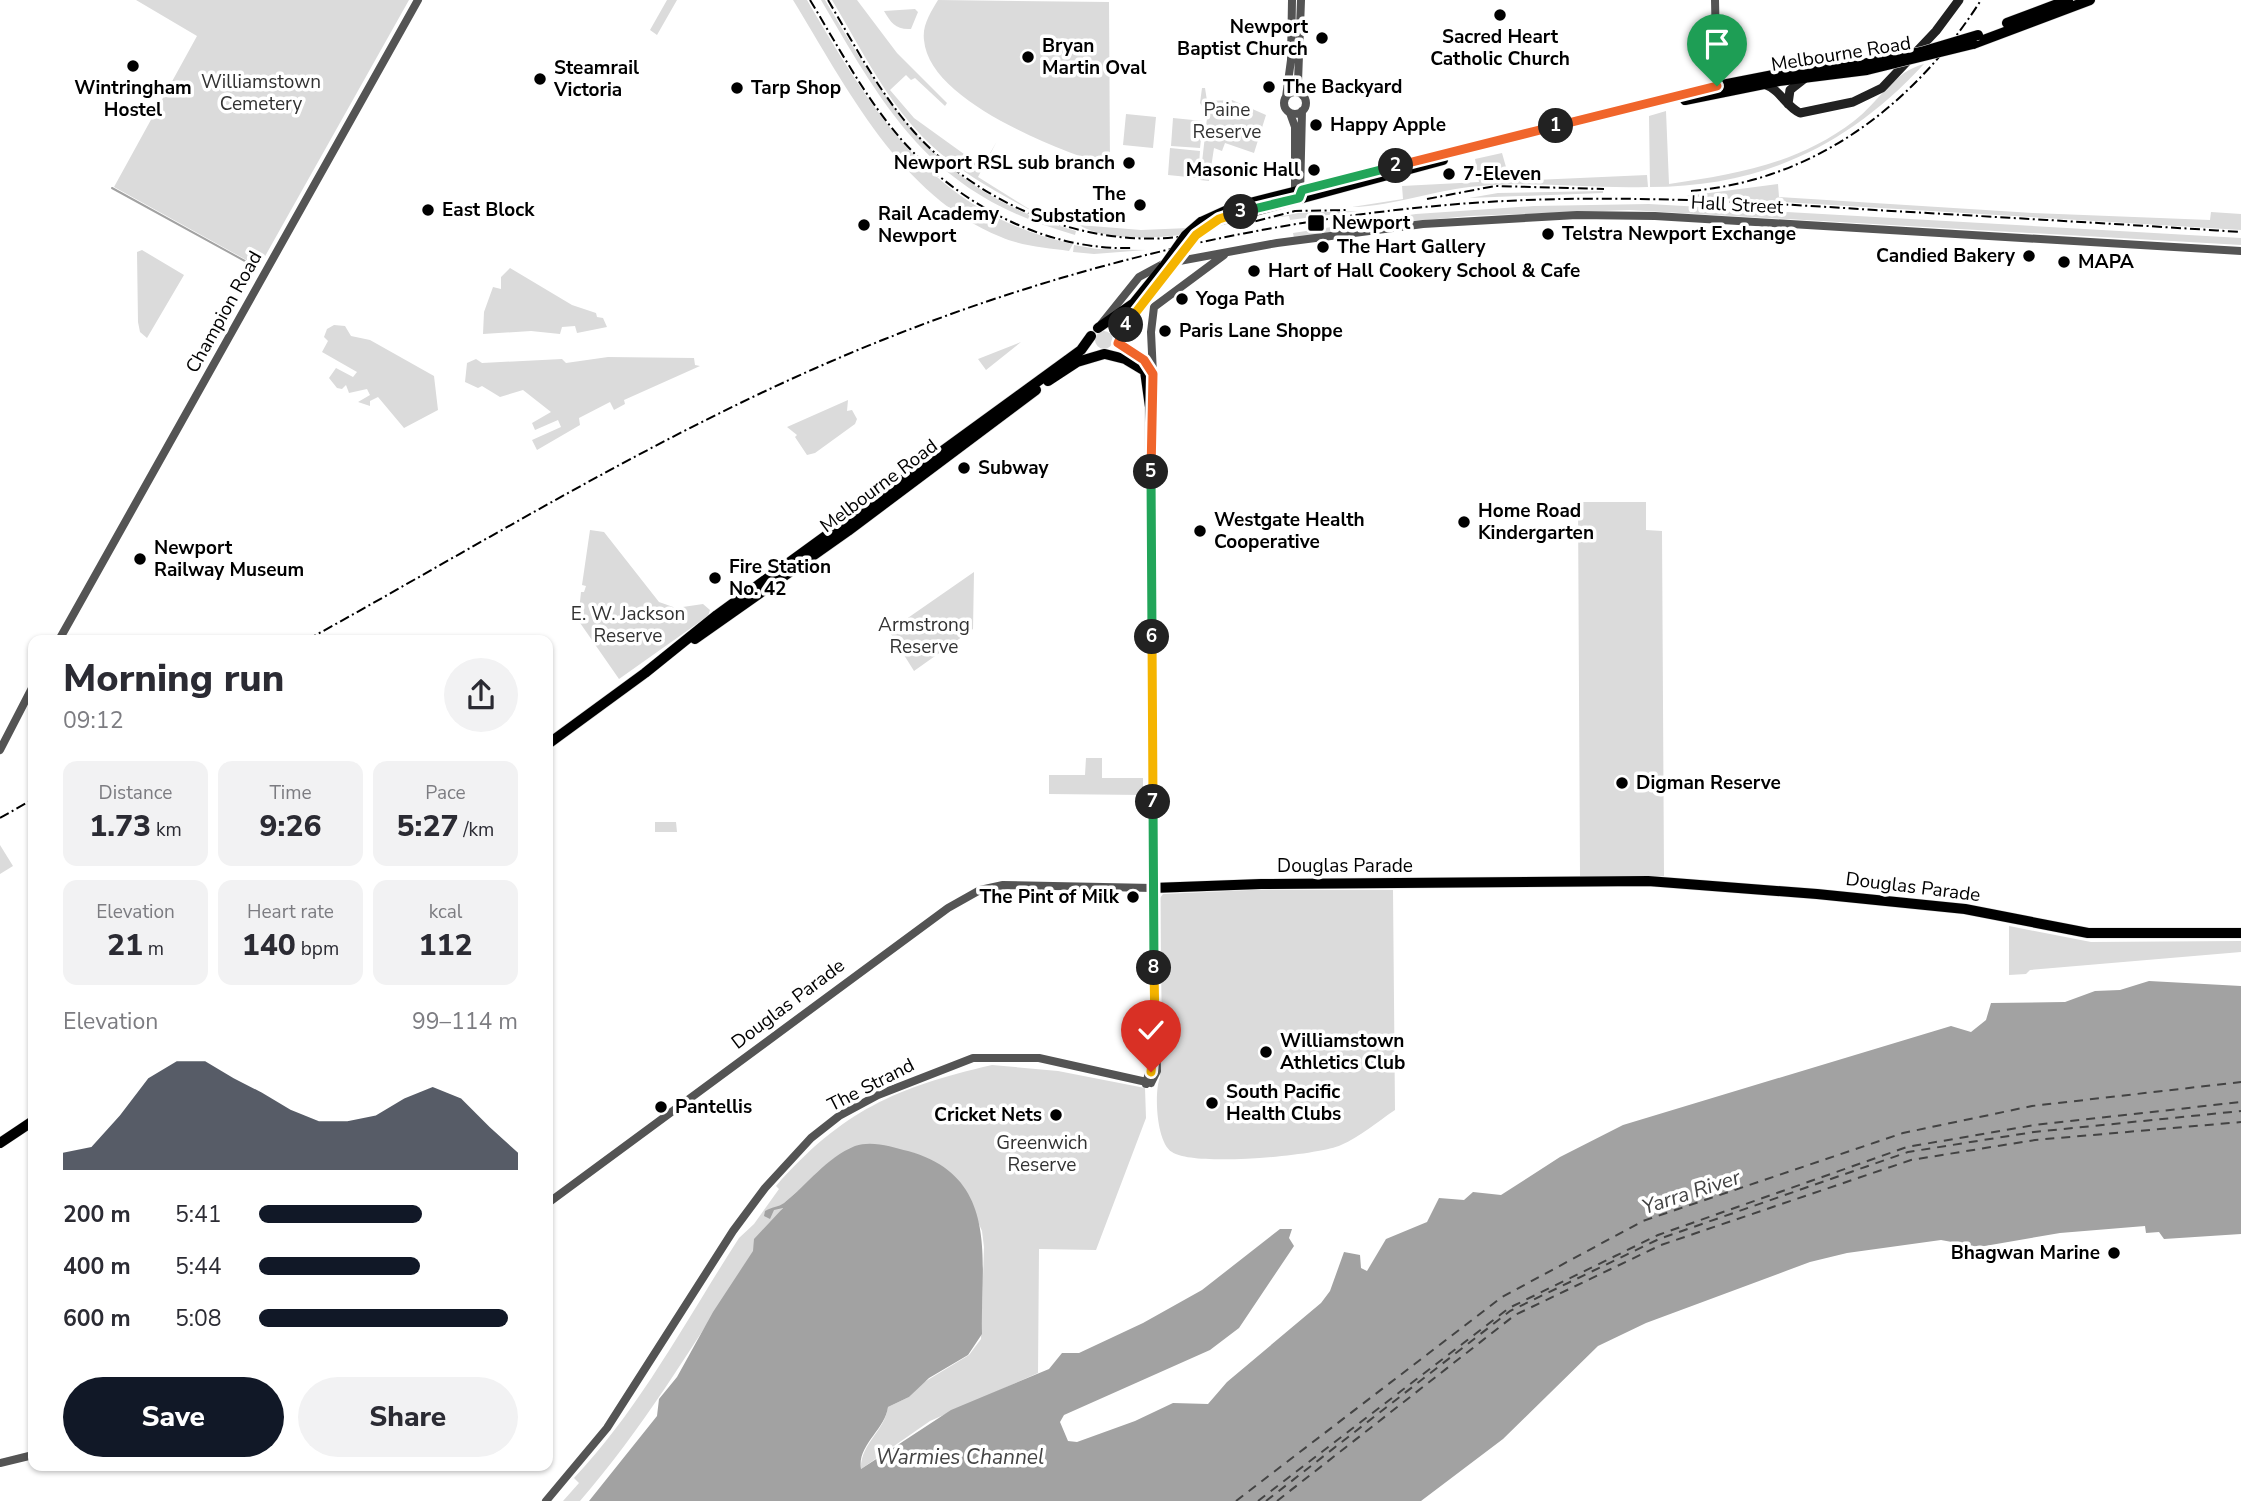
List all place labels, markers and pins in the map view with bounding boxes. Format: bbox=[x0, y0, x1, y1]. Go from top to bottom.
marker: Sacred Heart Catholic Church bbox=[1492, 7, 1508, 23]
place label: Newport Baptist Church bbox=[1177, 14, 1309, 62]
pin bbox=[1687, 14, 1747, 86]
place label: Sacred Heart Catholic Church bbox=[1430, 24, 1570, 72]
marker: Newport Baptist Church bbox=[1314, 30, 1330, 46]
place label: Bryan Martin Oval bbox=[1042, 33, 1146, 81]
marker: Bryan Martin Oval bbox=[1020, 49, 1036, 65]
place label: Steamrail Victoria bbox=[553, 55, 639, 103]
marker: Wintringham Hostel bbox=[125, 58, 141, 74]
marker: Steamrail Victoria bbox=[532, 71, 548, 87]
place label: The Backyard bbox=[1283, 74, 1403, 100]
place label: Wintringham Hostel bbox=[74, 75, 192, 123]
place label: Tarp Shop bbox=[751, 75, 841, 101]
marker: The Backyard bbox=[1261, 79, 1277, 95]
marker: Tarp Shop bbox=[729, 80, 745, 96]
pin: 1 bbox=[1538, 108, 1574, 144]
place label: Happy Apple bbox=[1330, 112, 1446, 138]
marker: Happy Apple bbox=[1308, 117, 1324, 133]
pin: 2 bbox=[1378, 148, 1414, 184]
place label: Newport RSL sub branch bbox=[894, 150, 1115, 176]
marker: Newport RSL sub branch bbox=[1121, 155, 1137, 171]
place label: Masonic Hall bbox=[1186, 157, 1300, 183]
place label: 7-Eleven bbox=[1463, 161, 1541, 187]
marker: Masonic Hall bbox=[1306, 162, 1322, 178]
marker: 7-Eleven bbox=[1441, 166, 1457, 182]
place label: The Substation bbox=[1031, 181, 1126, 229]
pin: 3 bbox=[1224, 194, 1258, 230]
place label: East Block bbox=[442, 197, 535, 223]
marker: The Substation bbox=[1132, 197, 1148, 213]
place label: Rail Academy Newport bbox=[878, 201, 1000, 249]
marker: East Block bbox=[420, 202, 436, 218]
place label: Newport bbox=[1332, 210, 1411, 236]
marker: Newport bbox=[1306, 213, 1326, 233]
marker: Rail Academy Newport bbox=[856, 217, 872, 233]
place label: Telstra Newport Exchange bbox=[1562, 221, 1796, 247]
marker: Telstra Newport Exchange bbox=[1540, 226, 1556, 242]
place label: The Hart Gallery bbox=[1337, 234, 1487, 260]
marker: The Hart Gallery bbox=[1315, 239, 1331, 255]
place label: Candied Bakery bbox=[1876, 243, 2016, 269]
marker: Candied Bakery bbox=[2021, 248, 2037, 264]
place label: MAPA bbox=[2078, 249, 2135, 275]
marker: MAPA bbox=[2056, 254, 2072, 270]
place label: Hart of Hall Cookery School & Cafe bbox=[1268, 258, 1580, 284]
marker: Hart of Hall Cookery School & Cafe bbox=[1246, 263, 1262, 279]
place label: Yoga Path bbox=[1195, 286, 1285, 312]
marker: Yoga Path bbox=[1174, 291, 1190, 307]
pin: 4 bbox=[1108, 308, 1144, 342]
place label: Paris Lane Shoppe bbox=[1179, 318, 1343, 344]
marker: Paris Lane Shoppe bbox=[1157, 323, 1173, 339]
pin: 5 bbox=[1134, 454, 1168, 490]
place label: Subway bbox=[978, 455, 1050, 481]
marker: Subway bbox=[956, 460, 972, 476]
place label: Home Road Kindergarten bbox=[1478, 498, 1594, 546]
place label: Westgate Health Cooperative bbox=[1214, 507, 1365, 555]
marker: Home Road Kindergarten bbox=[1456, 514, 1472, 530]
marker: Westgate Health Cooperative bbox=[1192, 523, 1208, 539]
place label: Newport Railway Museum bbox=[154, 535, 304, 583]
marker: Newport Railway Museum bbox=[132, 551, 148, 567]
place label: Fire Station No. 42 bbox=[729, 554, 831, 602]
marker: Fire Station No. 42 bbox=[707, 570, 723, 586]
pin: 6 bbox=[1134, 620, 1170, 654]
place label: Digman Reserve bbox=[1636, 770, 1781, 796]
marker: Digman Reserve bbox=[1614, 775, 1630, 791]
pin: 7 bbox=[1136, 784, 1170, 820]
place label: The Pint of Milk bbox=[979, 884, 1120, 910]
marker: The Pint of Milk bbox=[1125, 889, 1141, 905]
pin: 8 bbox=[1136, 950, 1172, 986]
pin bbox=[1121, 1000, 1181, 1072]
place label: Williamstown Athletics Club bbox=[1280, 1028, 1405, 1076]
marker: Williamstown Athletics Club bbox=[1258, 1044, 1274, 1060]
place label: South Pacific Health Clubs bbox=[1226, 1079, 1341, 1127]
place label: Pantellis bbox=[675, 1094, 752, 1120]
marker: South Pacific Health Clubs bbox=[1204, 1095, 1220, 1111]
marker: Pantellis bbox=[653, 1099, 669, 1115]
place label: Cricket Nets bbox=[934, 1102, 1042, 1128]
marker: Cricket Nets bbox=[1048, 1107, 1064, 1123]
place label: Bhagwan Marine bbox=[1951, 1240, 2100, 1266]
marker: Bhagwan Marine bbox=[2106, 1245, 2122, 1261]

